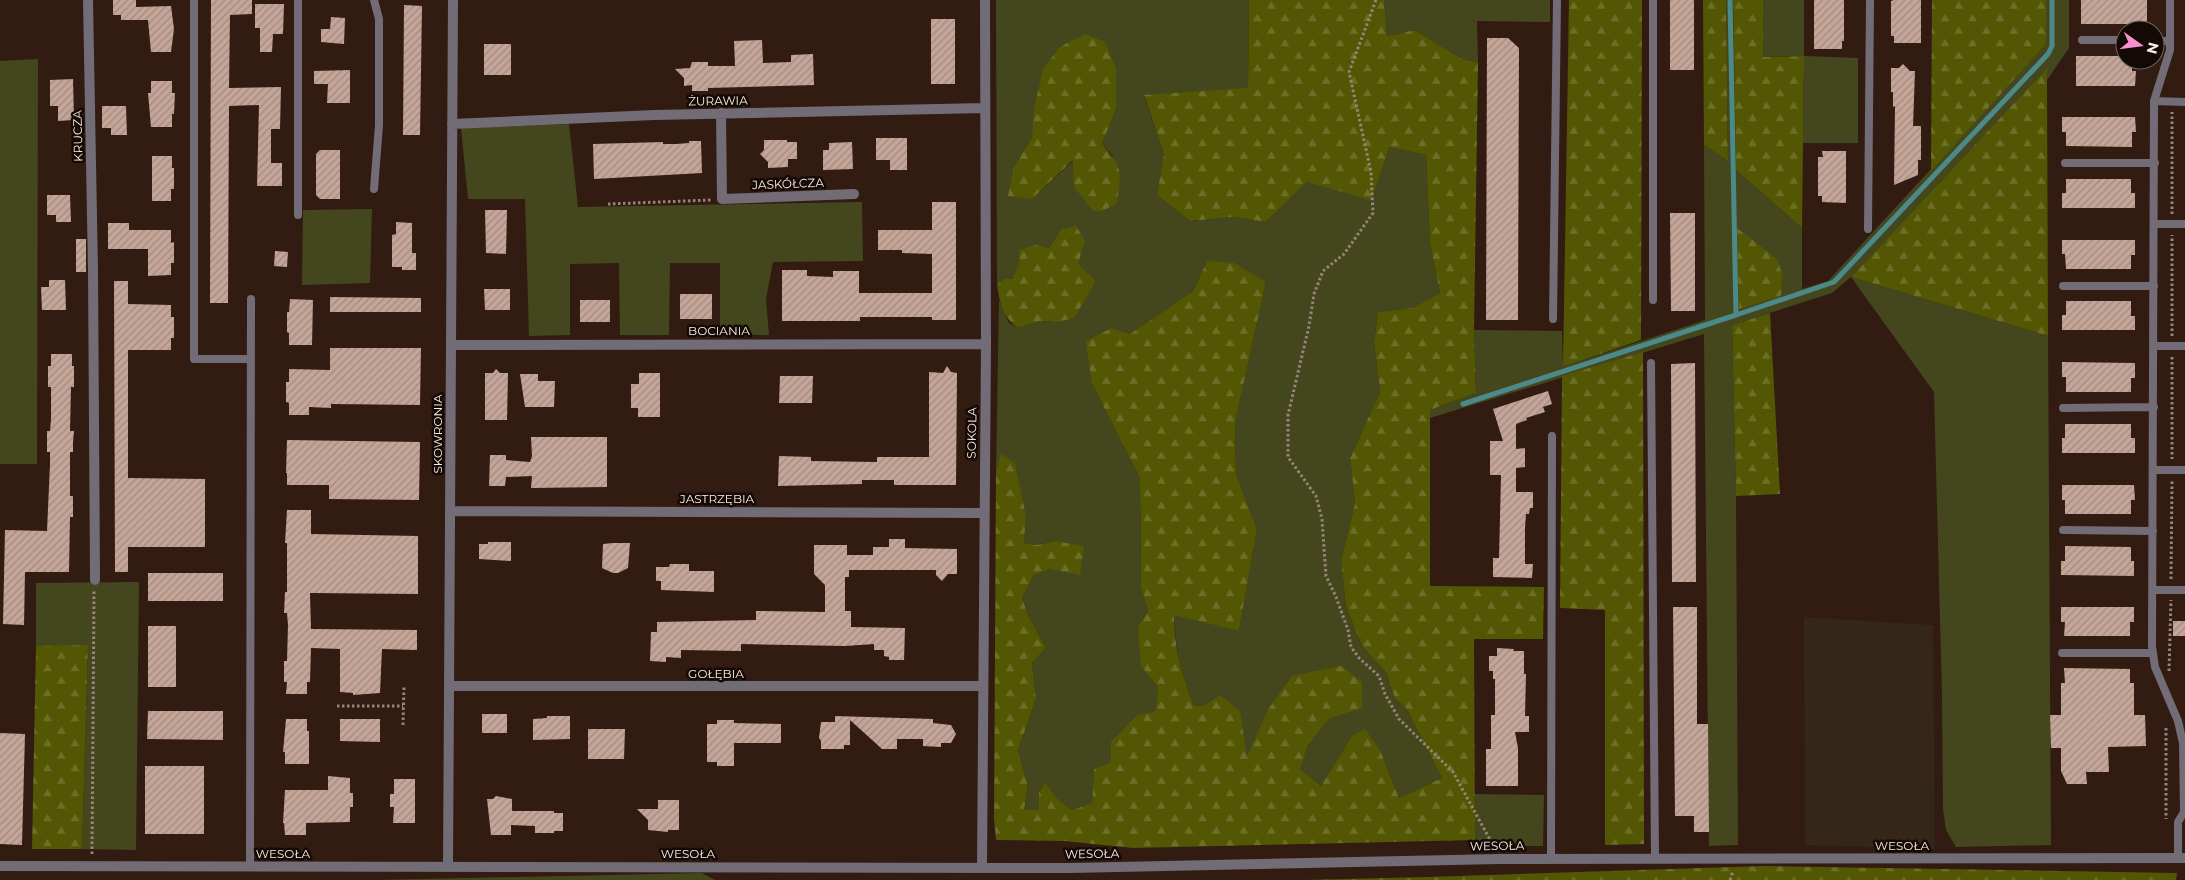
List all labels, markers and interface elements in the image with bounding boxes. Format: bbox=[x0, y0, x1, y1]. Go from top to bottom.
north arrow bbox=[2115, 20, 2165, 70]
text: N bbox=[2143, 40, 2163, 56]
street label: ŻURAWIA bbox=[688, 92, 748, 109]
street label: KRUCZA bbox=[70, 110, 85, 162]
street label: JASKÓŁCZA bbox=[751, 175, 825, 192]
street label: BOCIANIA bbox=[688, 323, 750, 338]
street label: SKOWRONIA bbox=[430, 394, 445, 474]
street label: SOKOLA bbox=[964, 407, 979, 459]
street label: JASTRZĘBIA bbox=[679, 491, 755, 506]
street label: GOŁĘBIA bbox=[688, 666, 744, 681]
street label: WESOŁA bbox=[1470, 838, 1525, 853]
street label: WESOŁA bbox=[1875, 838, 1930, 853]
street label: WESOŁA bbox=[256, 846, 311, 861]
street label: WESOŁA bbox=[661, 846, 716, 861]
street label: WESOŁA bbox=[1065, 846, 1120, 861]

